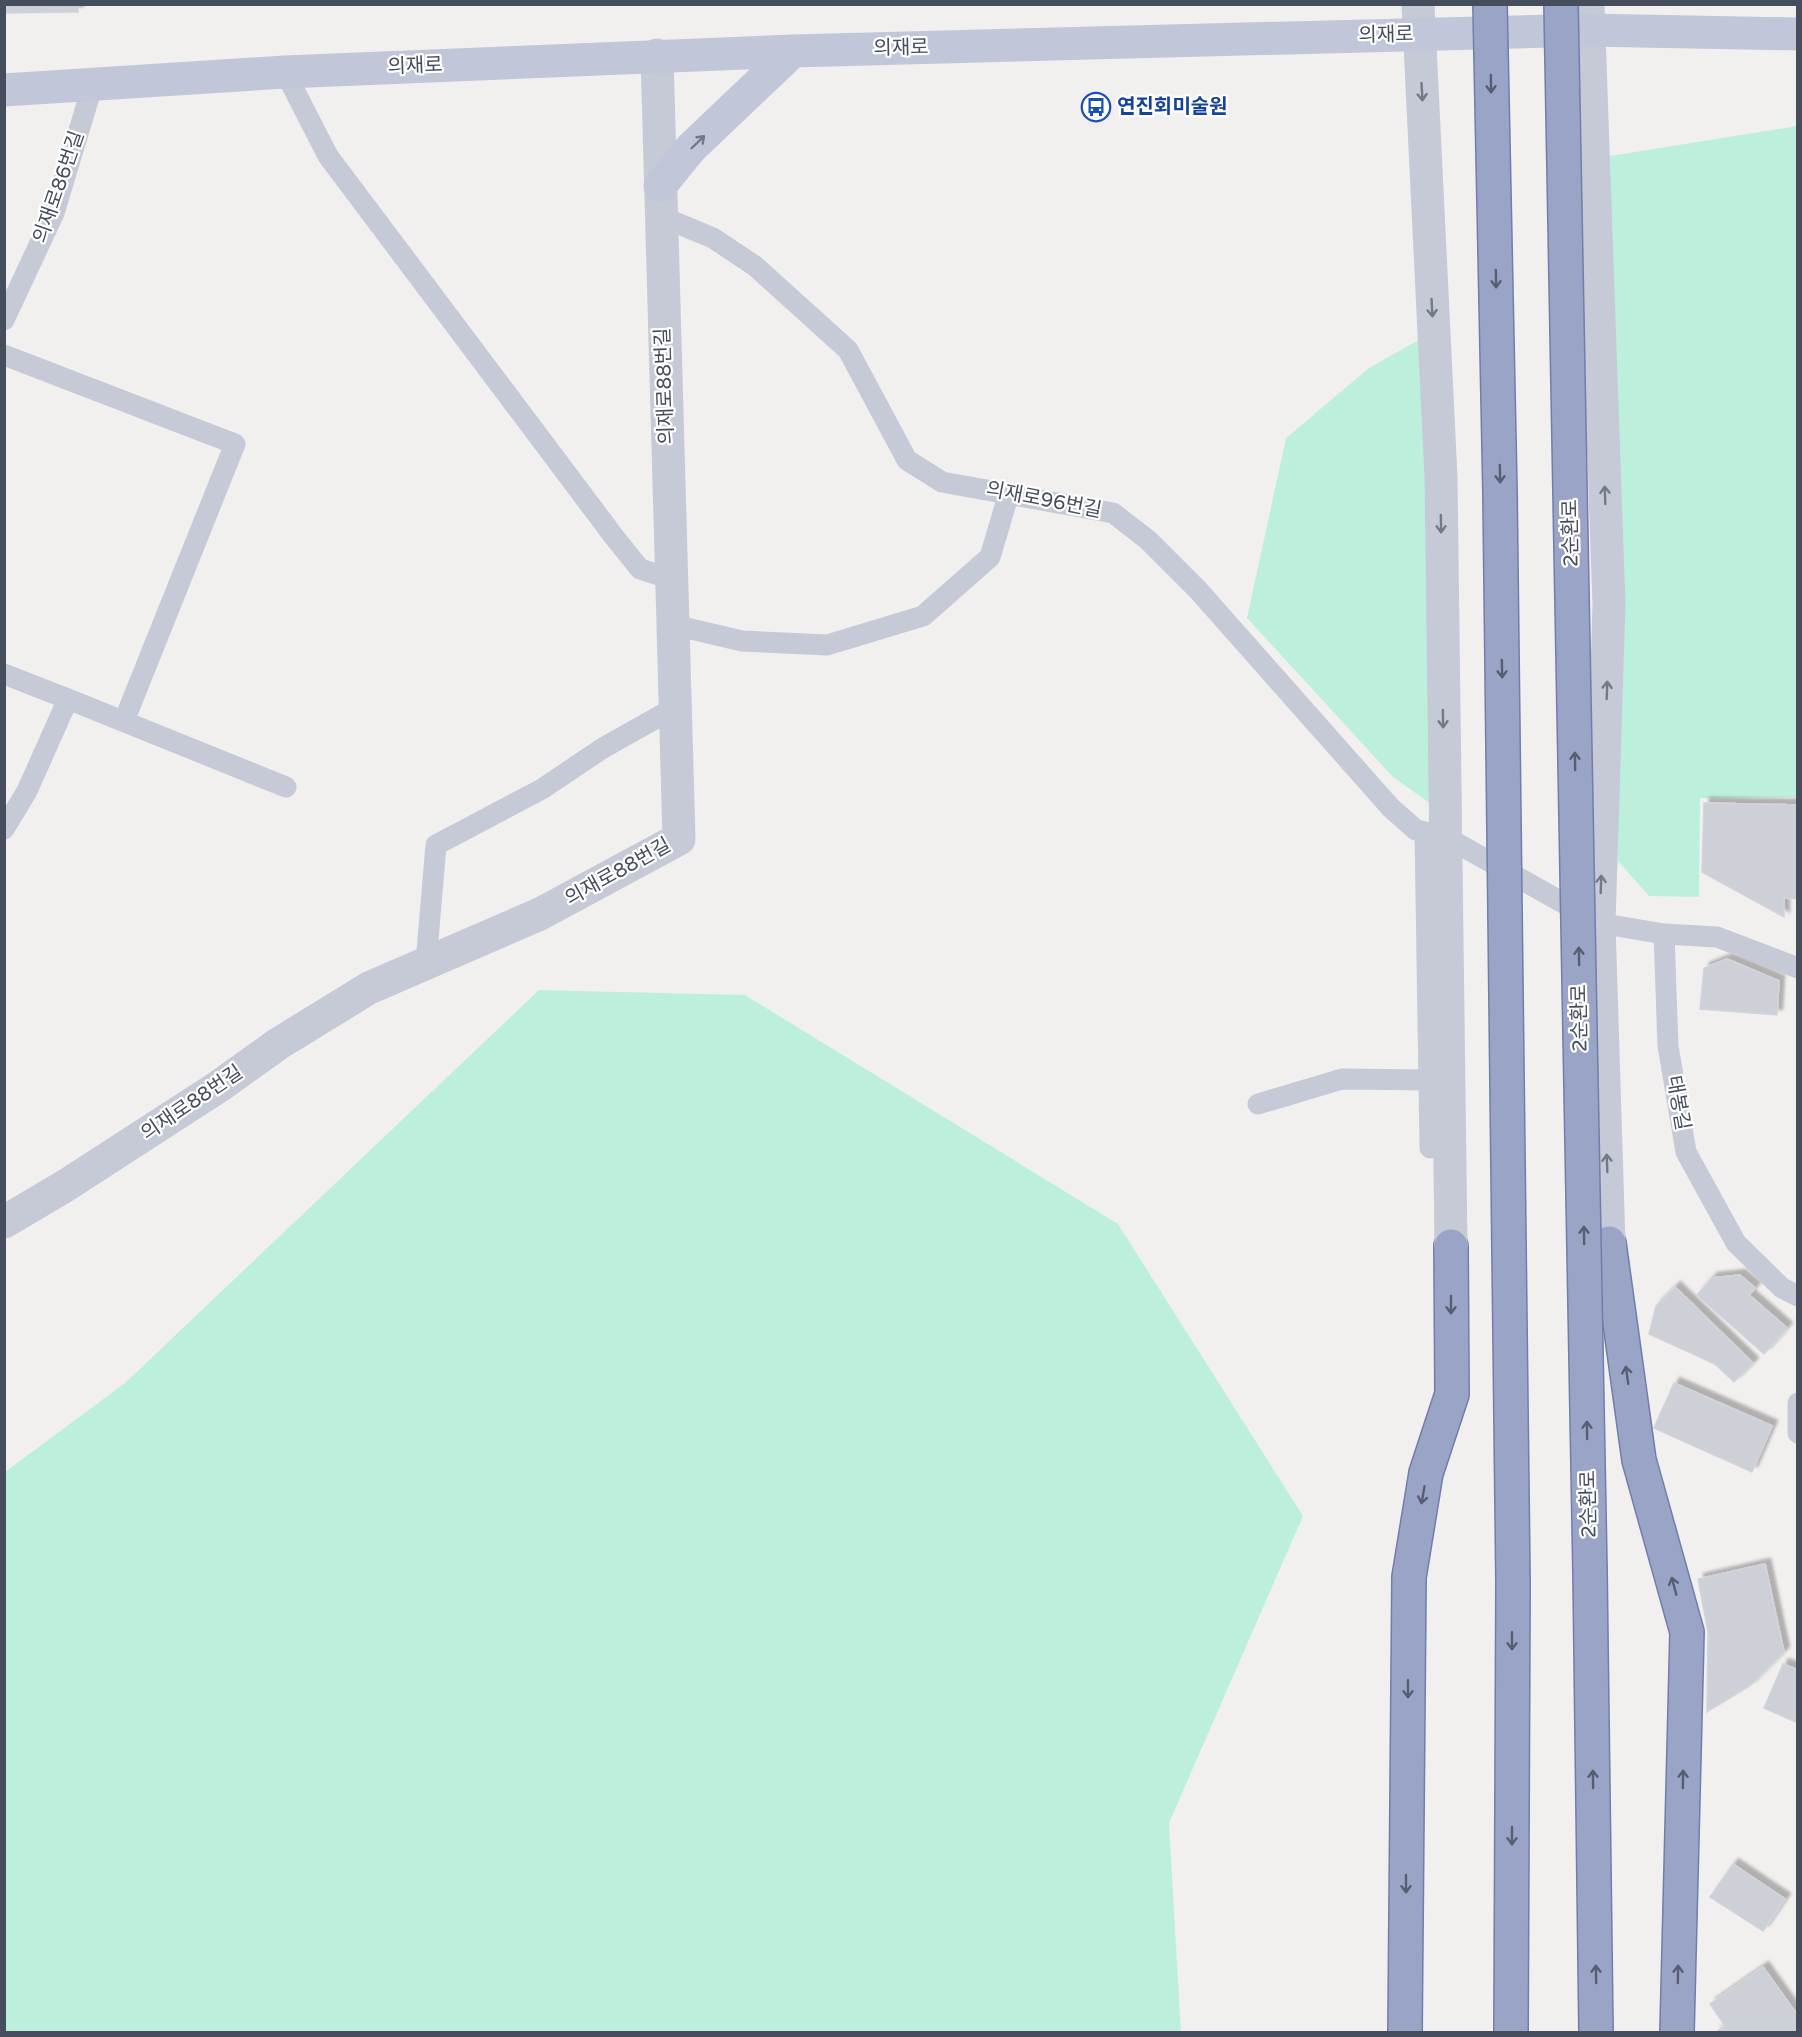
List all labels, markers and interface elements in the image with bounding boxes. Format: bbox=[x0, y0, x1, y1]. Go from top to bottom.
street label: 의재로 bbox=[1358, 23, 1414, 47]
street label: 의재로 bbox=[873, 36, 929, 60]
street label: 의재로 bbox=[387, 53, 443, 79]
one-way arrow bbox=[1486, 73, 1497, 93]
one-way arrow bbox=[1417, 82, 1428, 102]
bus stop icon: 연진회미술원 bbox=[1080, 91, 1112, 123]
place label: 연진회미술원 bbox=[1117, 95, 1227, 119]
street label: 의재로86번길 bbox=[29, 128, 89, 246]
one-way arrow bbox=[690, 134, 705, 149]
one-way arrow bbox=[1490, 268, 1501, 288]
one-way arrow bbox=[1427, 298, 1438, 318]
street label: 의재로88번길 bbox=[651, 327, 679, 445]
one-way arrow bbox=[1494, 463, 1506, 483]
street label: 의재로96번길 bbox=[984, 477, 1104, 523]
one-way arrow bbox=[1600, 485, 1611, 505]
street label: 2순환로 bbox=[1558, 499, 1584, 567]
one-way arrow bbox=[1435, 513, 1447, 533]
one-way arrow bbox=[1496, 658, 1508, 678]
one-way arrow bbox=[1601, 680, 1612, 700]
one-way arrow bbox=[1437, 708, 1449, 728]
one-way arrow bbox=[1569, 752, 1581, 772]
street label: 의재로88번길 bbox=[561, 833, 675, 911]
one-way arrow bbox=[1595, 875, 1606, 895]
one-way arrow bbox=[1573, 947, 1584, 967]
street label: 2순환로 bbox=[1567, 984, 1593, 1052]
street label: 의재로88번길 bbox=[137, 1060, 247, 1146]
street label: 태봉길 bbox=[1661, 1074, 1695, 1132]
one-way arrow bbox=[1601, 1154, 1612, 1174]
one-way arrow bbox=[1578, 1225, 1590, 1245]
one-way arrow bbox=[1445, 1294, 1457, 1314]
one-way arrow bbox=[1622, 1366, 1633, 1386]
one-way arrow bbox=[1581, 1420, 1593, 1440]
street label: 2순환로 bbox=[1576, 1470, 1602, 1538]
one-way arrow bbox=[1417, 1485, 1428, 1505]
one-way arrow bbox=[1668, 1577, 1679, 1596]
one-way arrow bbox=[1506, 1631, 1518, 1651]
one-way arrow bbox=[1402, 1679, 1414, 1699]
one-way arrow bbox=[1587, 1770, 1599, 1790]
one-way arrow bbox=[1677, 1770, 1689, 1790]
one-way arrow bbox=[1506, 1826, 1518, 1846]
one-way arrow bbox=[1400, 1874, 1412, 1894]
one-way arrow bbox=[1590, 1965, 1602, 1985]
one-way arrow bbox=[1672, 1965, 1684, 1985]

